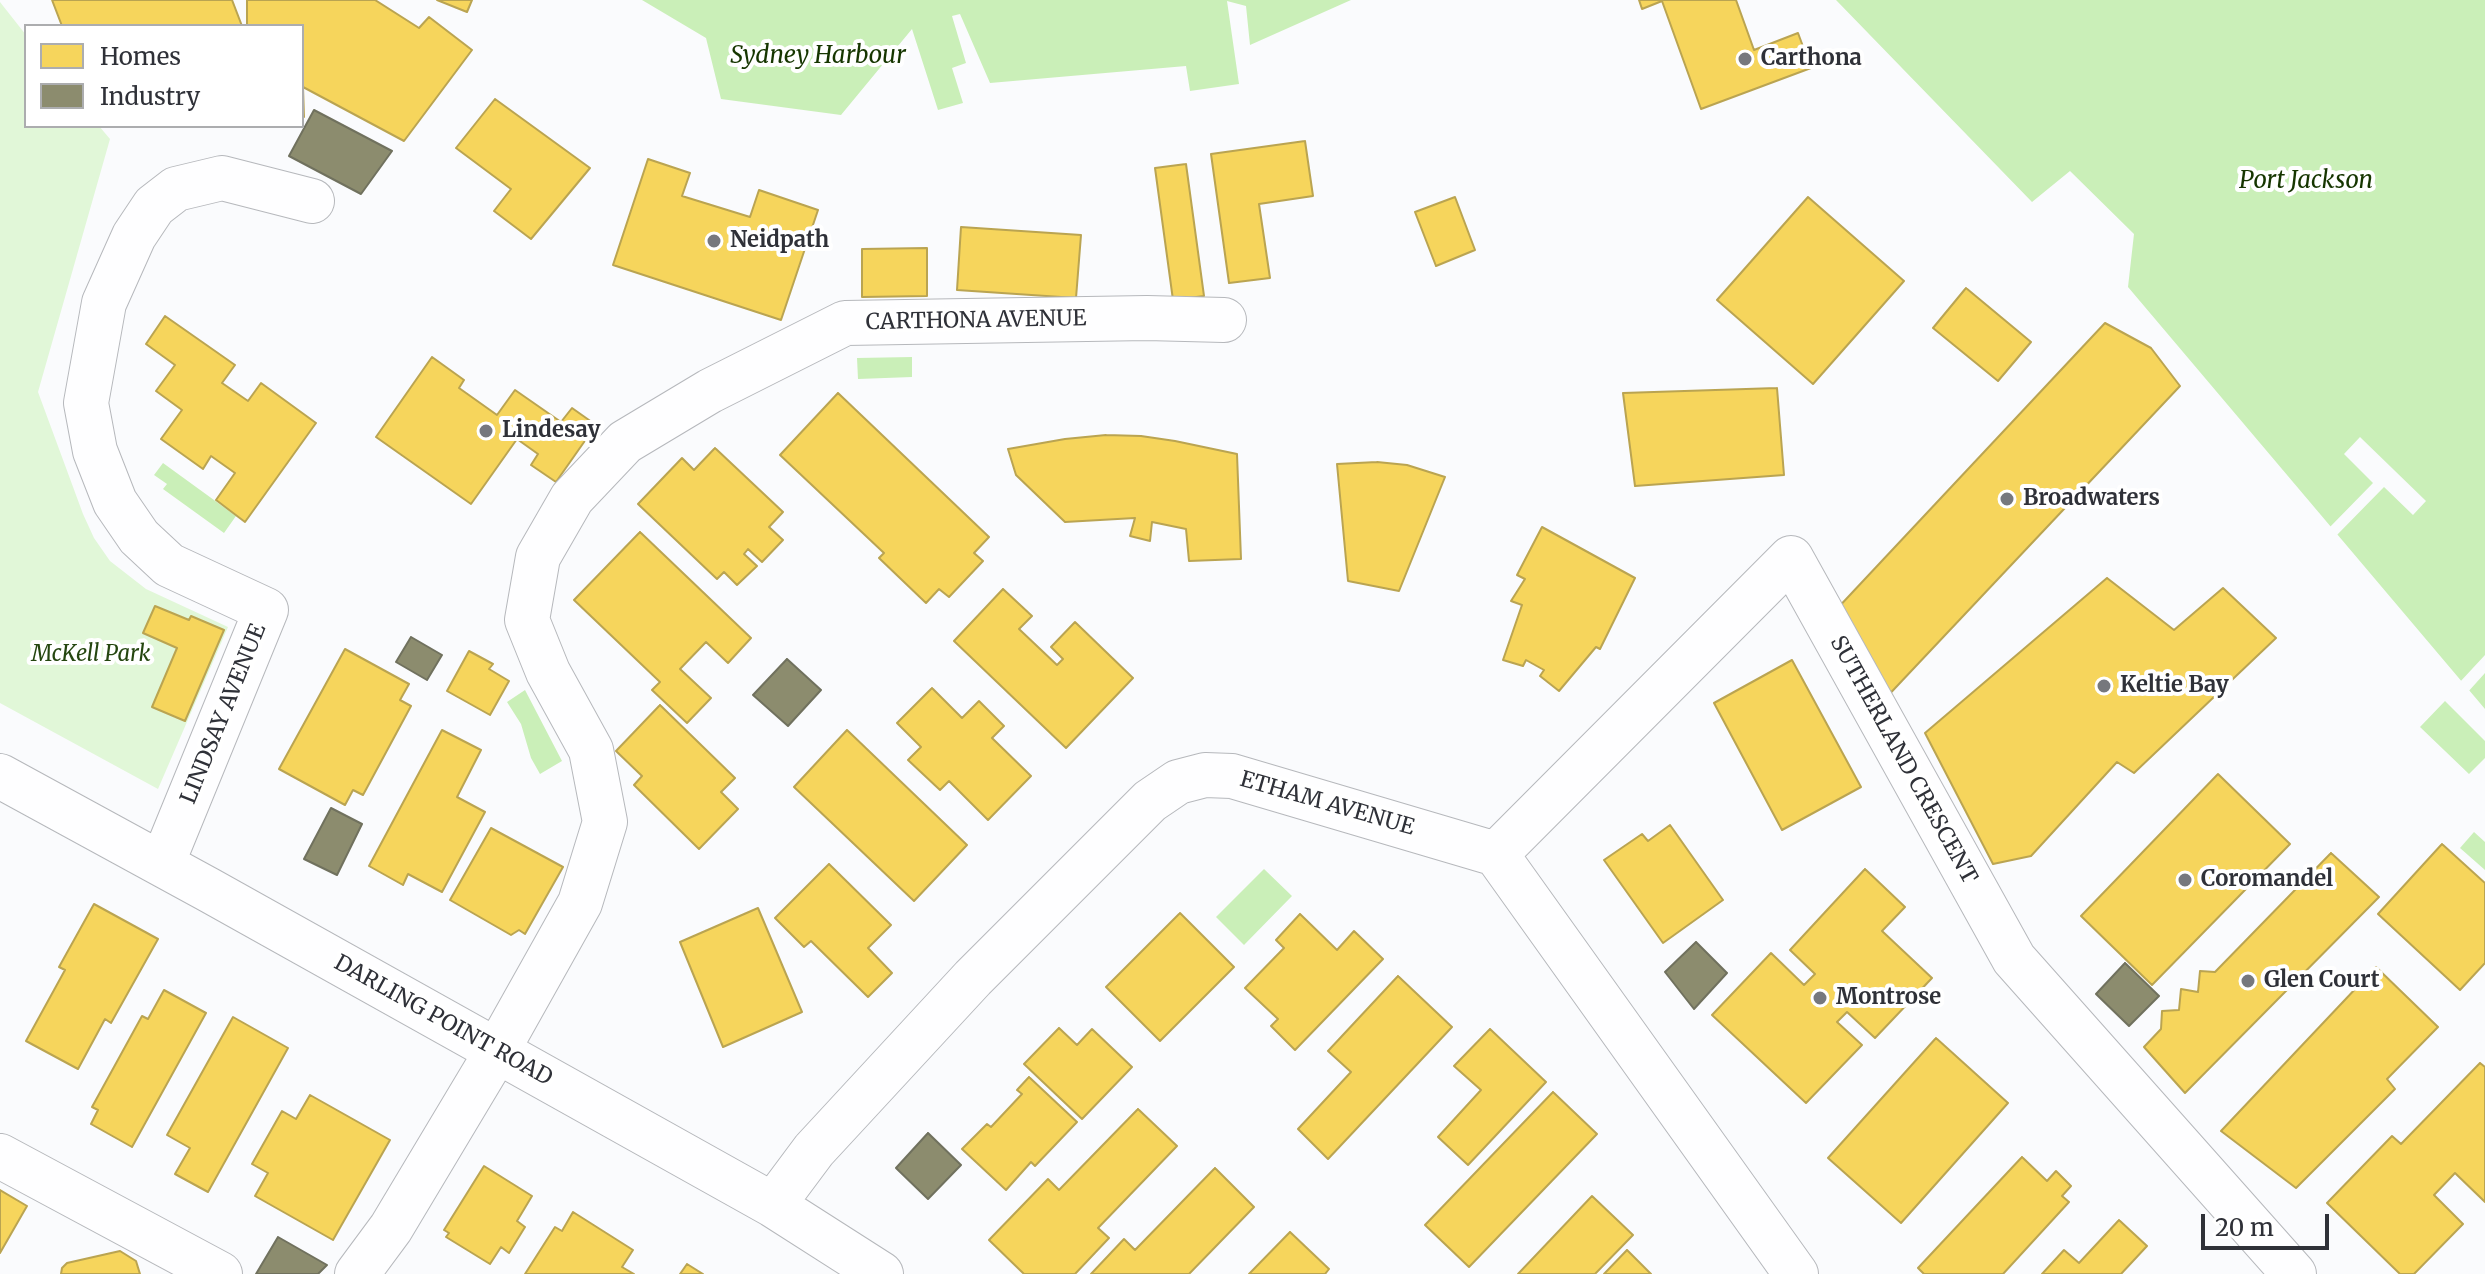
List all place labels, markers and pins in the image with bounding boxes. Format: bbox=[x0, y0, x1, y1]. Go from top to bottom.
place label: Carthona bbox=[1761, 46, 1862, 72]
marker: Carthona bbox=[1736, 50, 1754, 68]
place label: Neidpath bbox=[730, 228, 829, 254]
marker: Neidpath bbox=[705, 232, 723, 250]
place label: Lindesay bbox=[502, 418, 600, 444]
marker: Lindesay bbox=[477, 422, 495, 440]
place label: Broadwaters bbox=[2023, 486, 2160, 512]
marker: Broadwaters bbox=[1998, 490, 2016, 508]
place label: Keltie Bay bbox=[2120, 673, 2229, 699]
marker: Keltie Bay bbox=[2095, 677, 2113, 695]
place label: Coromandel bbox=[2201, 867, 2333, 893]
marker: Coromandel bbox=[2176, 871, 2194, 889]
place label: Glen Court bbox=[2264, 968, 2379, 994]
marker: Glen Court bbox=[2239, 972, 2257, 990]
place label: Montrose bbox=[1836, 985, 1941, 1011]
marker: Montrose bbox=[1811, 989, 1829, 1007]

